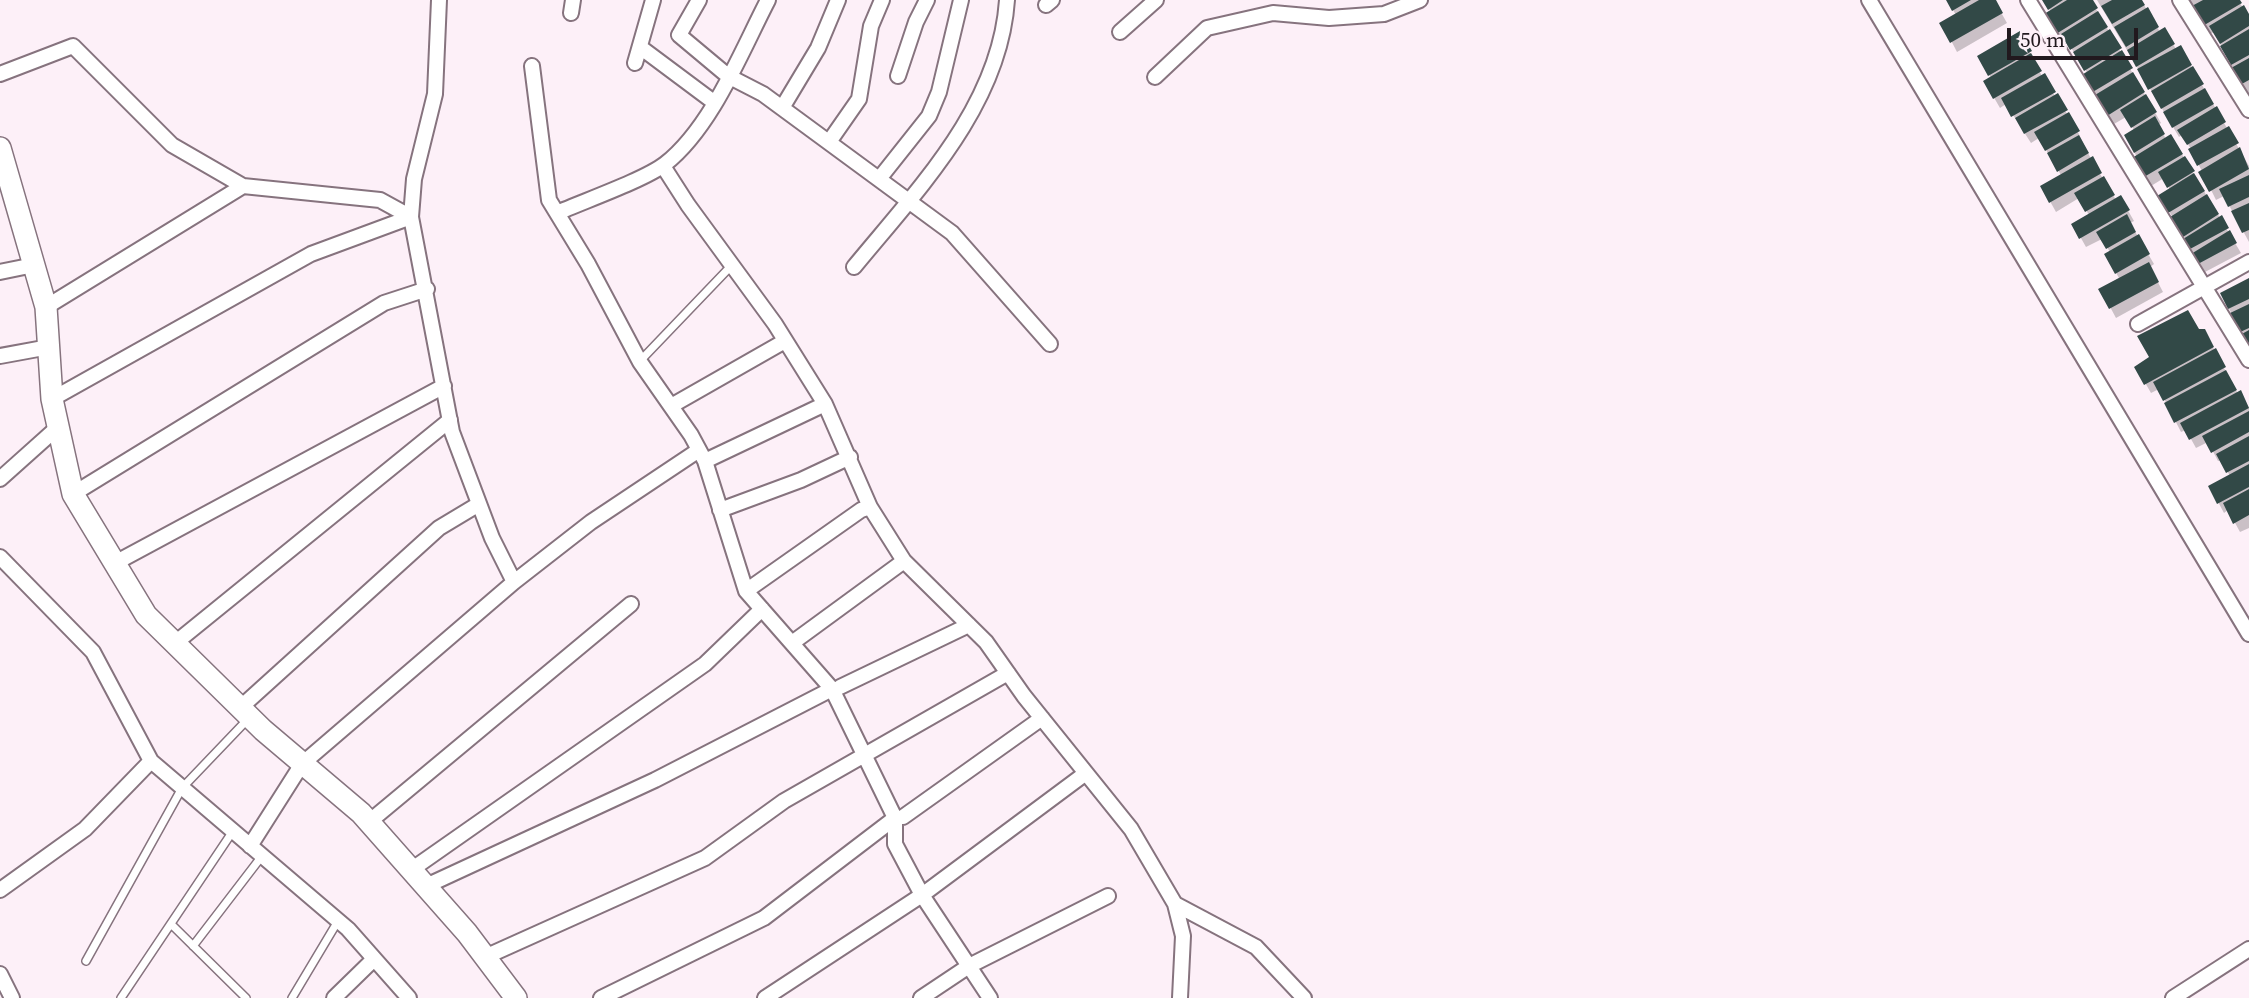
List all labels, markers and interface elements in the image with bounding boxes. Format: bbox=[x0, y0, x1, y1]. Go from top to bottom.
scale bar bbox=[2011, 14, 2142, 58]
text: 50 m bbox=[2020, 25, 2065, 54]

